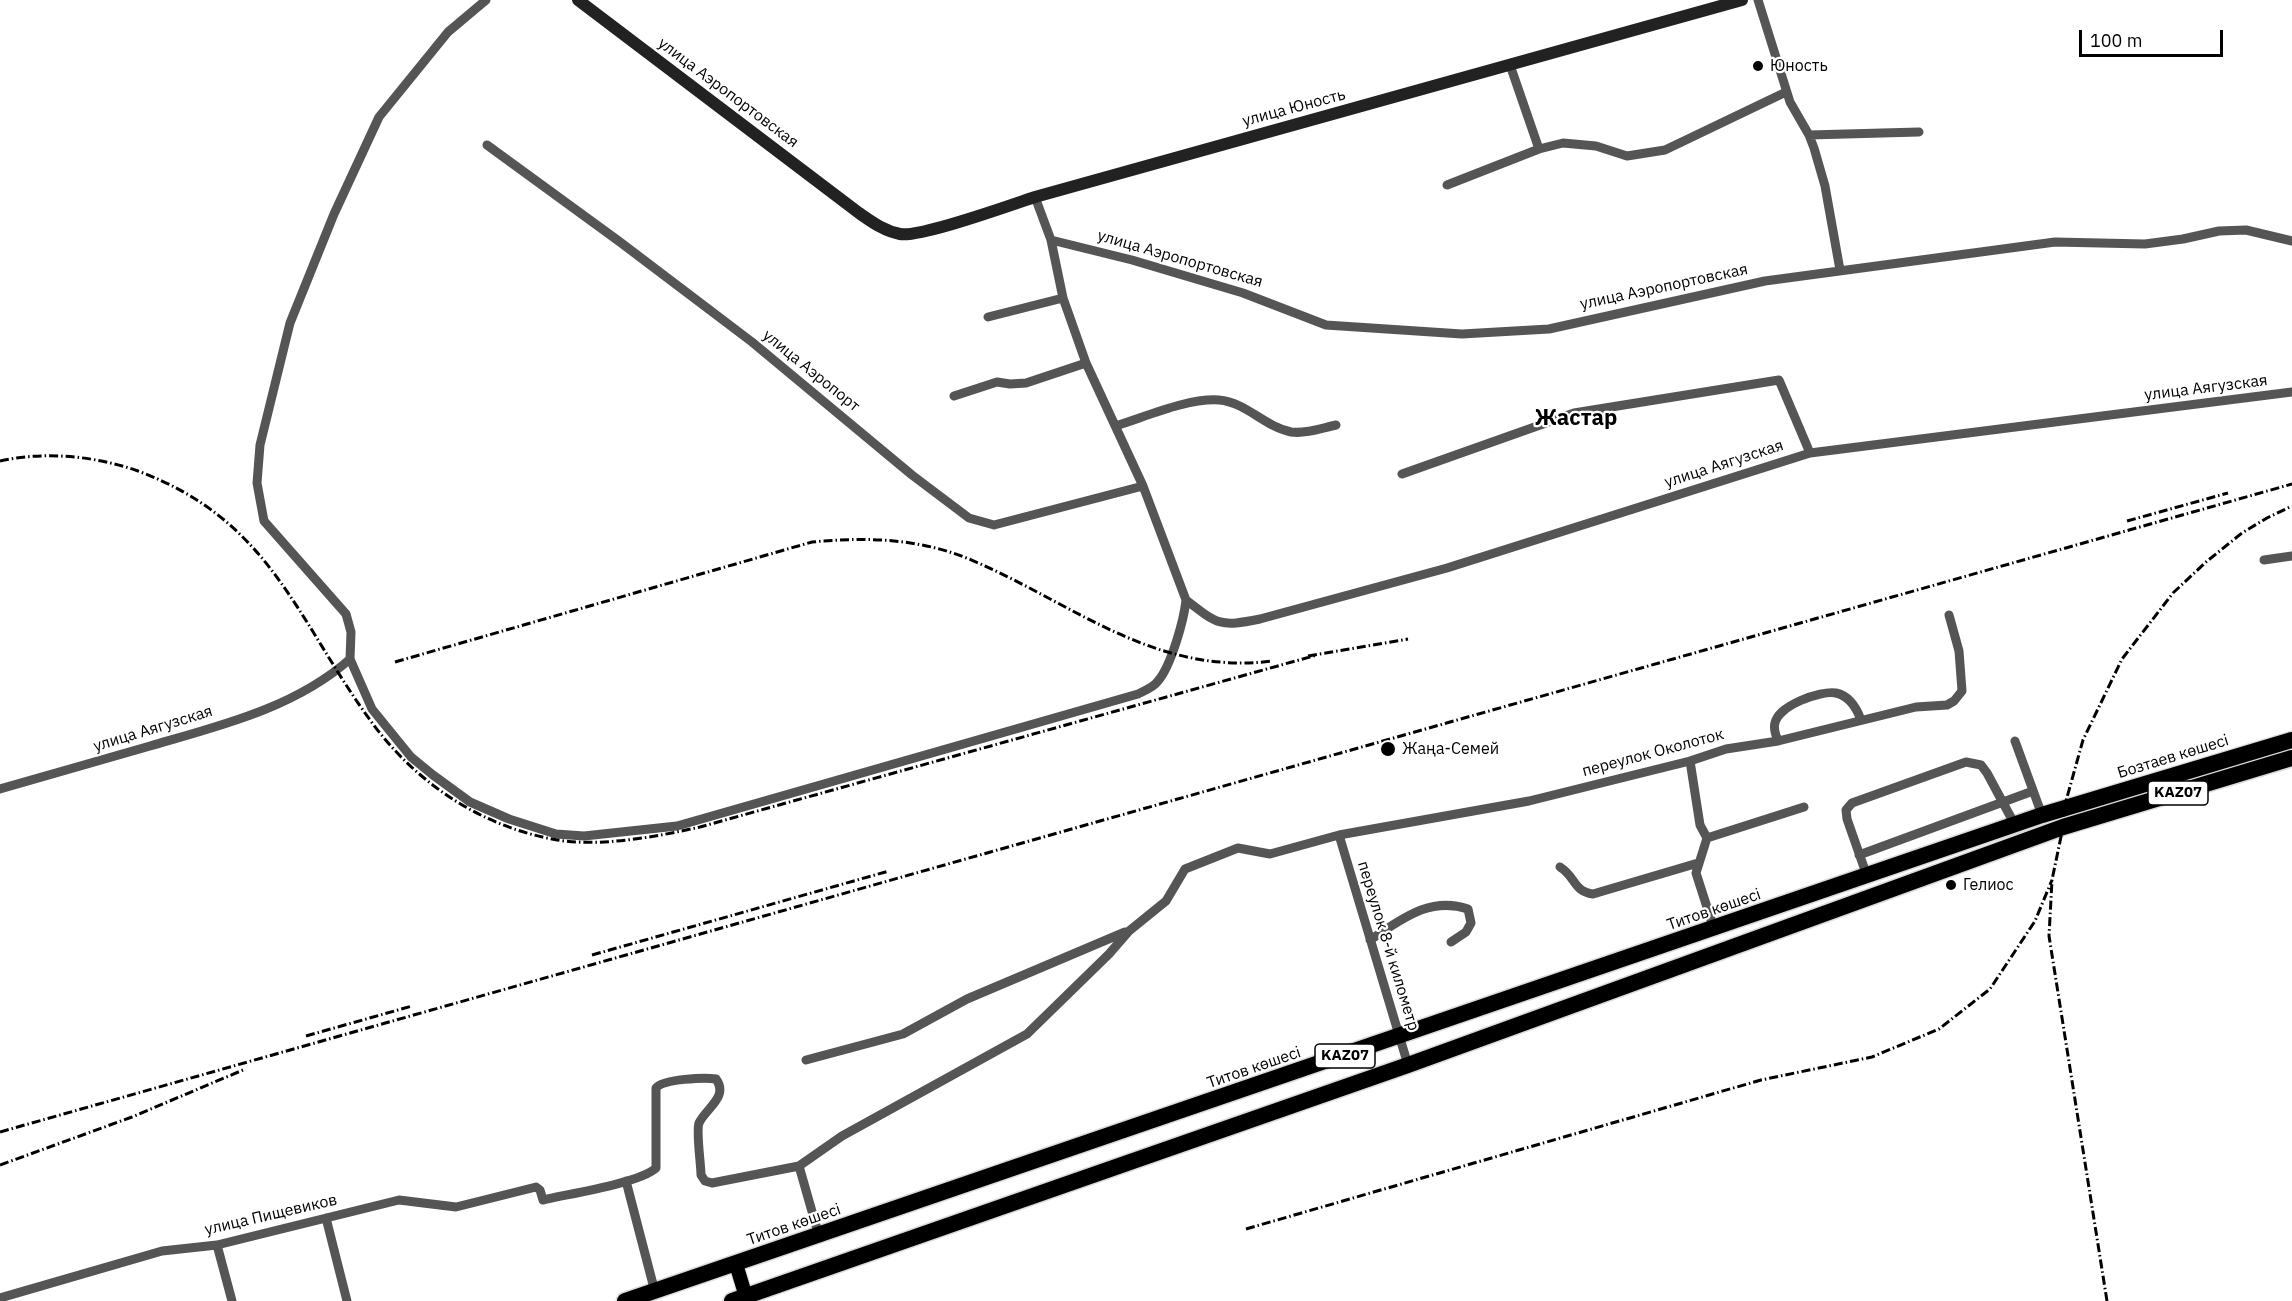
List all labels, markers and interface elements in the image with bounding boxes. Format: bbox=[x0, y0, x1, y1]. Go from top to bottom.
scale bar bbox=[2082, 18, 2226, 56]
text: 100 m bbox=[2090, 29, 2142, 52]
street label: улица Аэропортовская bbox=[654, 34, 802, 152]
place label: Юность bbox=[1770, 56, 1828, 76]
marker: Юность bbox=[1751, 59, 1765, 73]
street label: улица Юность bbox=[1240, 85, 1348, 131]
street label: улица Аэропортовская bbox=[1095, 226, 1265, 292]
street label: улица Аэропортовская bbox=[1578, 260, 1750, 314]
street label: улица Аэропорт bbox=[759, 326, 863, 416]
street label: улица Аягузская bbox=[2143, 371, 2269, 405]
district label: Жастар bbox=[1535, 406, 1617, 432]
street label: улица Аягузская bbox=[1662, 436, 1786, 492]
street label: улица Аягузская bbox=[91, 702, 215, 756]
street label: переулок Околоток bbox=[1580, 725, 1726, 781]
street label: Бозтаев көшесі bbox=[2115, 731, 2231, 783]
place label: Жаңа-Семей bbox=[1402, 739, 1499, 759]
marker: Жаңа-Семей bbox=[1379, 740, 1397, 758]
road number: KAZ07 bbox=[2148, 781, 2208, 805]
street label: переулок 8-й километр bbox=[1353, 859, 1423, 1033]
place label: Гелиос bbox=[1963, 875, 2014, 895]
marker: Гелиос bbox=[1944, 878, 1958, 892]
street label: Титов көшесі bbox=[1665, 885, 1763, 935]
street label: Титов көшесі bbox=[1205, 1043, 1303, 1093]
road number: KAZ07 bbox=[1315, 1044, 1375, 1068]
street label: улица Пищевиков bbox=[203, 1190, 339, 1240]
street label: Титов көшесі bbox=[745, 1200, 843, 1250]

